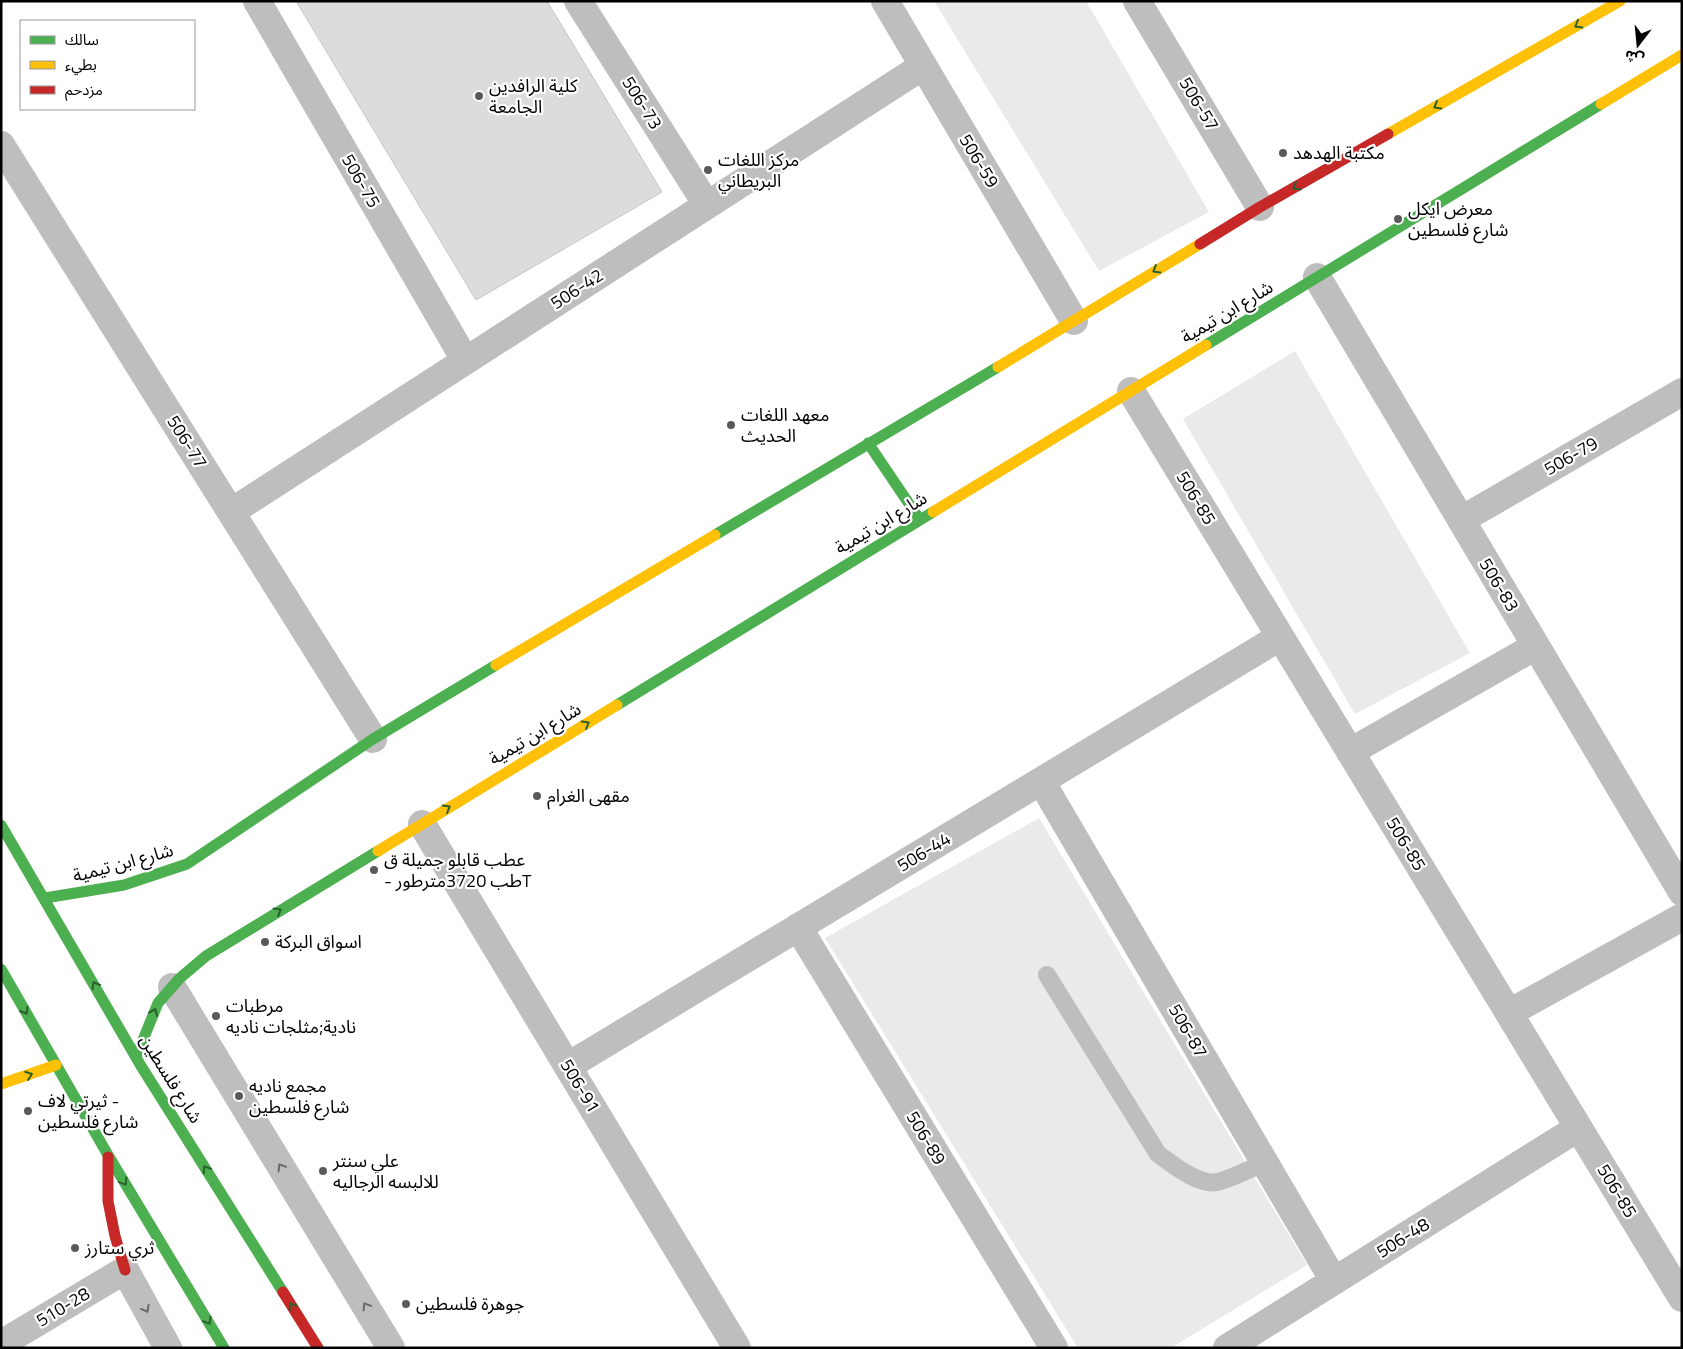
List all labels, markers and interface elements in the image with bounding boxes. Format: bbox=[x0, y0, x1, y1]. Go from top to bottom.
one-way arrow bbox=[1574, 19, 1583, 29]
legend bbox=[20, 20, 195, 110]
north arrow bbox=[1613, 20, 1663, 70]
text: سالك bbox=[65, 28, 99, 51]
text: ش bbox=[1622, 45, 1646, 71]
text: بطيء bbox=[65, 53, 97, 76]
street label: 506-73 bbox=[616, 71, 669, 135]
place label: كلية الرافدين الجامعة bbox=[489, 72, 578, 120]
street label: 506-57 bbox=[1173, 72, 1226, 136]
text: مزدحم bbox=[65, 78, 103, 101]
marker: كلية الرافدين الجامعة bbox=[473, 90, 485, 102]
one-way arrow bbox=[1433, 100, 1442, 110]
street label: 506-59 bbox=[953, 129, 1006, 193]
place label: مكتبة الهدهد bbox=[1293, 139, 1385, 166]
place label: مركز اللغات البريطاني bbox=[718, 146, 799, 194]
marker: مكتبة الهدهد bbox=[1277, 147, 1289, 159]
street label: 506-75 bbox=[335, 149, 388, 213]
marker: مركز اللغات البريطاني bbox=[702, 164, 714, 176]
one-way arrow bbox=[1292, 180, 1301, 190]
place label: معرض ايكل شارع فلسطين bbox=[1408, 195, 1508, 244]
marker: معرض ايكل شارع فلسطين bbox=[1392, 213, 1404, 225]
street label: 506-42 bbox=[545, 261, 609, 316]
one-way arrow bbox=[1153, 264, 1162, 274]
street label: شارع ابن تيمية bbox=[1176, 273, 1278, 351]
place label: معهد اللغات الحديث bbox=[741, 401, 829, 449]
street label: 506-77 bbox=[161, 410, 214, 474]
marker: معهد اللغات الحديث bbox=[725, 419, 737, 431]
street label: 506-79 bbox=[1539, 429, 1603, 482]
street label: 506-85 bbox=[1170, 466, 1223, 530]
street label: شارع ابن تيمية bbox=[830, 484, 932, 562]
street label: 506-83 bbox=[1473, 553, 1526, 617]
street label: شارع ابن تيمية bbox=[484, 695, 586, 773]
one-way arrow bbox=[580, 720, 589, 730]
place label: مقهى الغرام bbox=[547, 782, 630, 810]
marker: مقهى الغرام bbox=[531, 790, 543, 802]
one-way arrow bbox=[442, 805, 451, 815]
street label: 506-85 bbox=[1380, 812, 1433, 876]
street label: 506-44 bbox=[892, 825, 956, 878]
street label: شارع ابن تيمية bbox=[70, 836, 176, 890]
place label: عطب قابلو جميلة ق - طب 3720مترطورT bbox=[384, 846, 532, 894]
marker: عطب قابلو جميلة ق - طب 3720مترطورT bbox=[368, 864, 380, 876]
one-way arrow bbox=[273, 908, 282, 918]
place label: اسواق البركة bbox=[275, 928, 362, 955]
marker: اسواق البركة bbox=[259, 936, 271, 948]
one-way arrow bbox=[91, 981, 101, 990]
place label: مرطبات نادية;مثلجات ناديه bbox=[226, 992, 356, 1040]
street label: 506-87 bbox=[1162, 999, 1215, 1063]
one-way arrow bbox=[19, 1006, 29, 1015]
one-way arrow bbox=[148, 1008, 158, 1017]
marker: مرطبات نادية;مثلجات ناديه bbox=[210, 1010, 222, 1022]
street label: شارع فلسطين bbox=[133, 1029, 209, 1129]
street label: 506-91 bbox=[554, 1054, 607, 1118]
one-way arrow bbox=[24, 1071, 32, 1081]
place label: مجمع ناديه شارع فلسطين bbox=[249, 1072, 349, 1121]
place label: ثيرتي لاف - شارع فلسطين bbox=[38, 1087, 138, 1136]
marker: مجمع ناديه شارع فلسطين bbox=[233, 1090, 245, 1102]
marker: ثيرتي لاف - شارع فلسطين bbox=[22, 1105, 34, 1117]
street label: 506-89 bbox=[900, 1106, 953, 1170]
place label: علي سنتر للالبسه الرجاليه bbox=[332, 1147, 439, 1195]
street label: 506-85 bbox=[1591, 1159, 1644, 1223]
one-way arrow bbox=[278, 1164, 288, 1173]
one-way arrow bbox=[202, 1165, 212, 1174]
marker: علي سنتر للالبسه الرجاليه bbox=[317, 1165, 329, 1177]
one-way arrow bbox=[118, 1177, 127, 1186]
street label: 506-48 bbox=[1371, 1211, 1435, 1264]
place label: ثري ستارز bbox=[84, 1234, 154, 1261]
marker: ثري ستارز bbox=[69, 1242, 81, 1254]
street label: 510-28 bbox=[31, 1280, 95, 1333]
place label: جوهرة فلسطين bbox=[416, 1290, 524, 1317]
marker: جوهرة فلسطين bbox=[400, 1298, 412, 1310]
one-way arrow bbox=[140, 1303, 150, 1312]
one-way arrow bbox=[289, 1303, 298, 1312]
one-way arrow bbox=[362, 1303, 372, 1312]
one-way arrow bbox=[202, 1316, 212, 1325]

